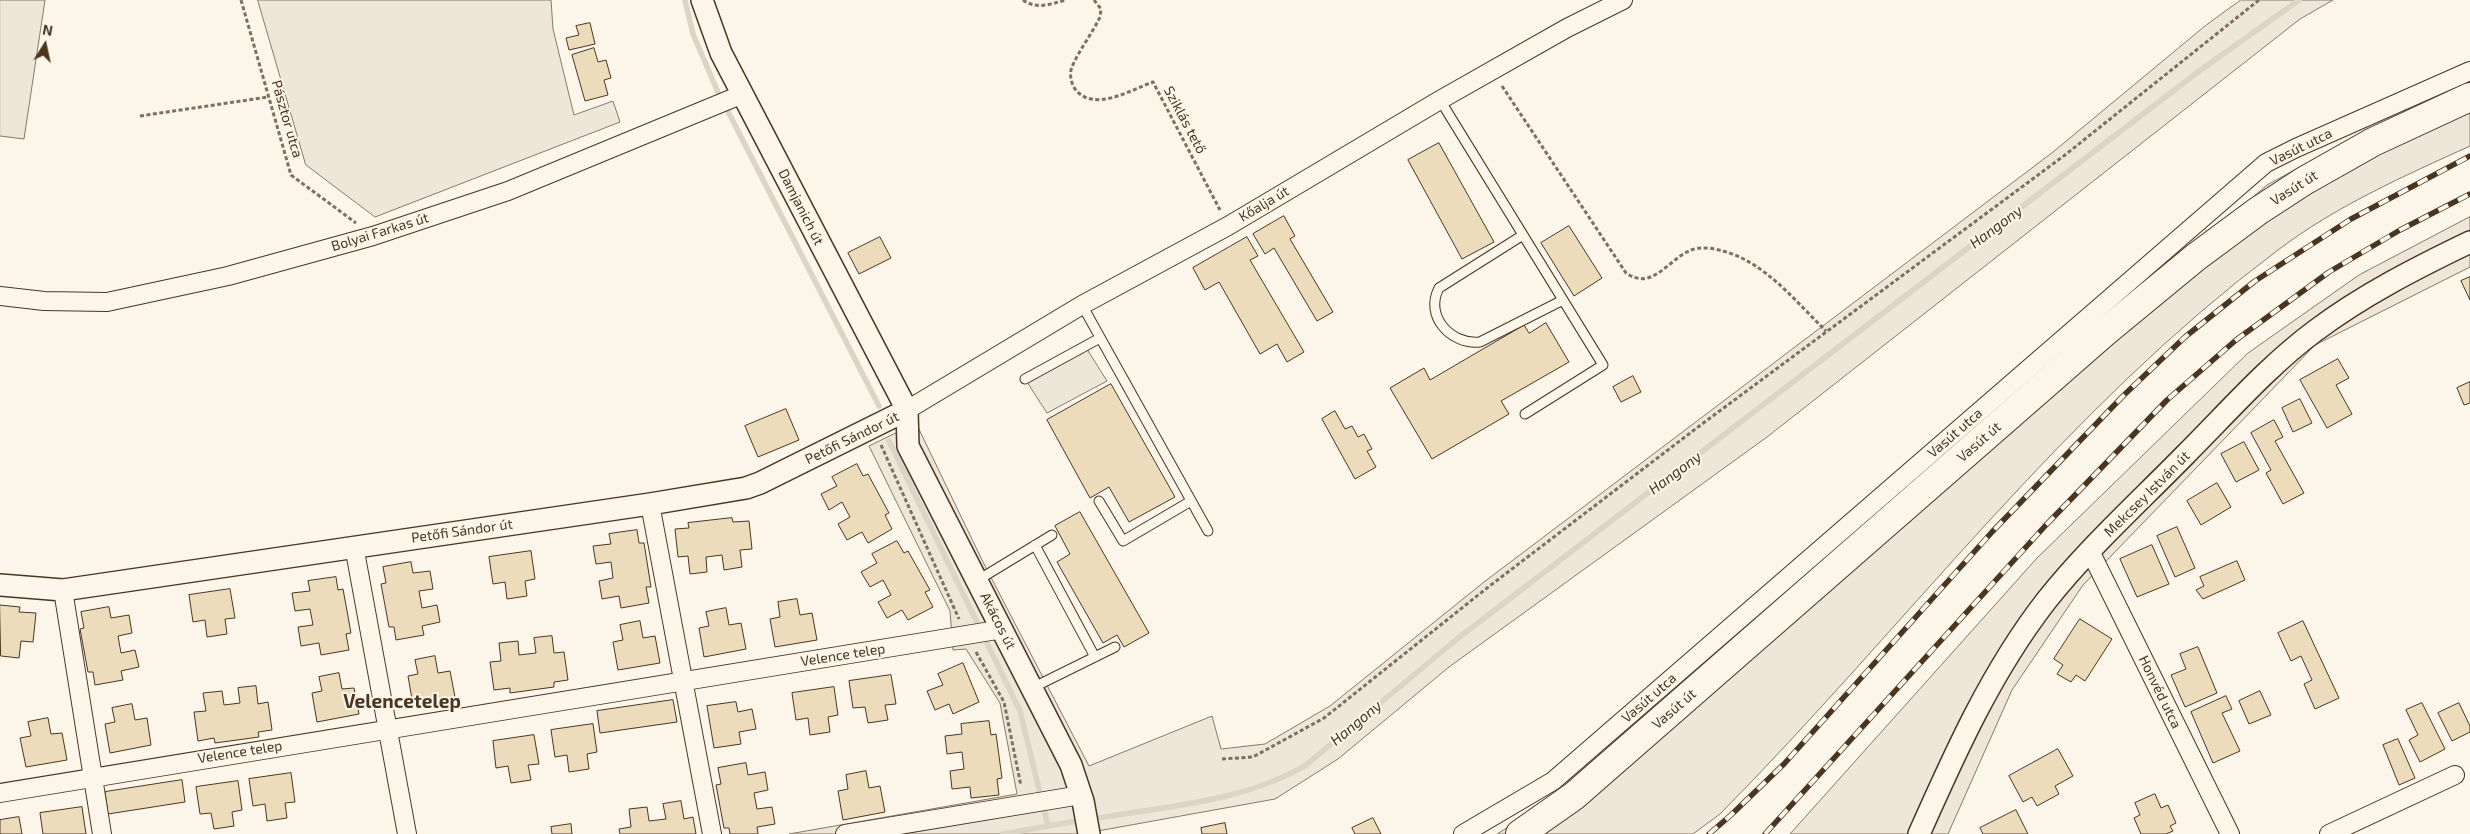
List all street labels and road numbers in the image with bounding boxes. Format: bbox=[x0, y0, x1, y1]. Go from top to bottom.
street label: Pásztor utca bbox=[268, 78, 306, 160]
street label: Sziklás tető bbox=[1160, 83, 1210, 157]
street label: Vasút utca bbox=[2267, 125, 2335, 169]
street label: Damjanich út bbox=[775, 166, 827, 248]
street label: Vasút út bbox=[2267, 167, 2321, 209]
street label: Kőalja út bbox=[1236, 183, 1292, 225]
street label: Bolyai Farkas út bbox=[329, 209, 431, 255]
street label: Vasút utca bbox=[1924, 405, 1986, 461]
street label: Petőfi Sándor út bbox=[802, 408, 902, 468]
street label: Vasút út bbox=[1954, 418, 2004, 466]
street label: Mekcsey István út bbox=[2101, 448, 2193, 540]
street label: Petőfi Sándor út bbox=[410, 516, 514, 546]
street label: Akácos út bbox=[976, 590, 1020, 652]
street label: Velence telep bbox=[800, 640, 886, 670]
street label: Honvéd utca bbox=[2135, 653, 2185, 731]
street label: Vasút utca bbox=[1618, 670, 1680, 726]
street label: Vasút út bbox=[1649, 685, 1699, 733]
street label: Velence telep bbox=[197, 737, 283, 767]

